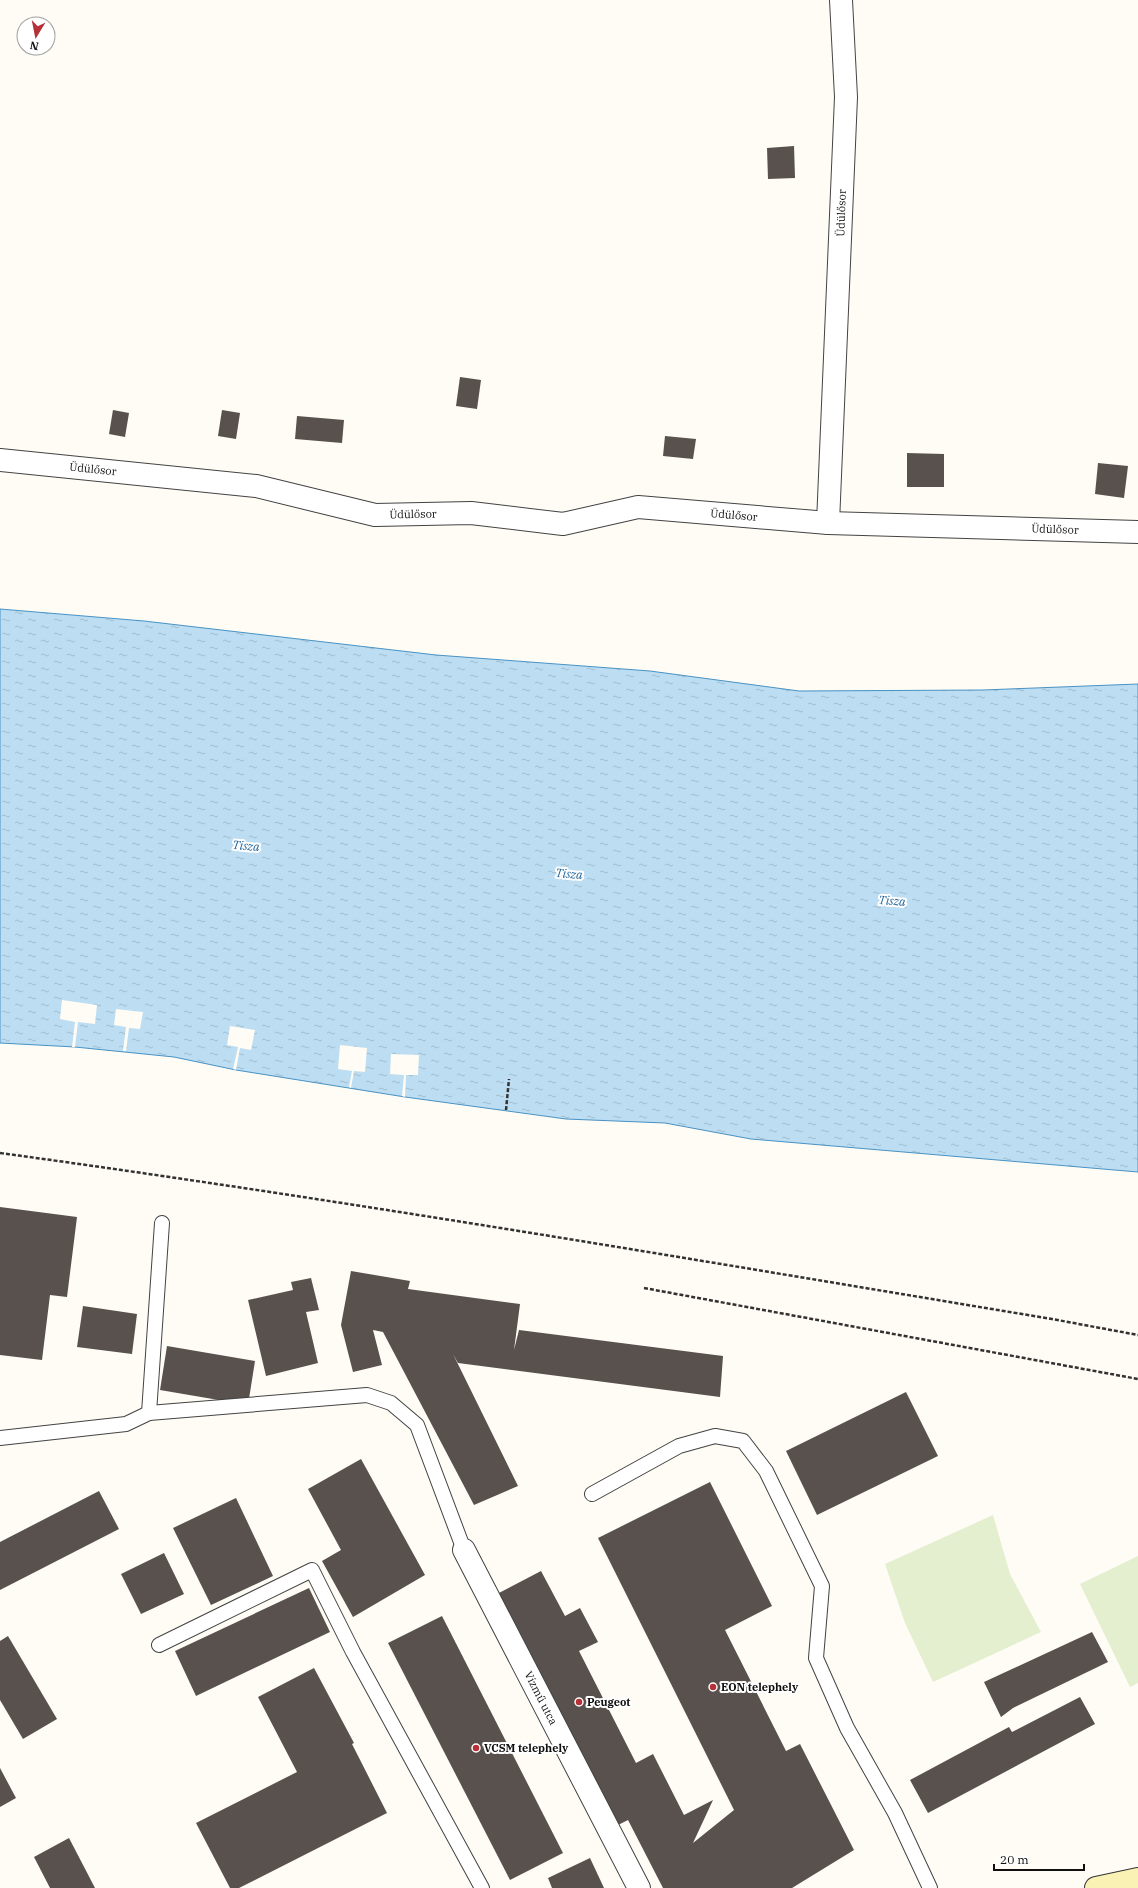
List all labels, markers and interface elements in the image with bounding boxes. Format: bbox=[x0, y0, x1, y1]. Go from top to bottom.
north arrow bbox=[16, 16, 56, 56]
text: N bbox=[28, 38, 40, 53]
street label: Üdülősor bbox=[833, 189, 849, 237]
street label: Üdülősor bbox=[69, 460, 117, 478]
street label: Üdülősor bbox=[710, 506, 758, 524]
street label: Üdülősor bbox=[389, 507, 437, 521]
street label: Üdülősor bbox=[1031, 521, 1079, 537]
water label: Tisza bbox=[232, 837, 261, 854]
water label: Tisza bbox=[555, 865, 584, 882]
water label: Tisza bbox=[878, 892, 907, 909]
street label: Vízmű utca bbox=[522, 1669, 560, 1727]
place label: EON telephely bbox=[721, 1680, 799, 1694]
marker: EON telephely bbox=[708, 1682, 718, 1692]
place label: Peugeot bbox=[587, 1695, 630, 1709]
marker: Peugeot bbox=[574, 1697, 584, 1707]
place label: VCSM telephely bbox=[484, 1741, 569, 1755]
marker: VCSM telephely bbox=[471, 1743, 481, 1753]
scale bar bbox=[994, 1846, 1084, 1872]
text: 20 m bbox=[1000, 1852, 1029, 1867]

